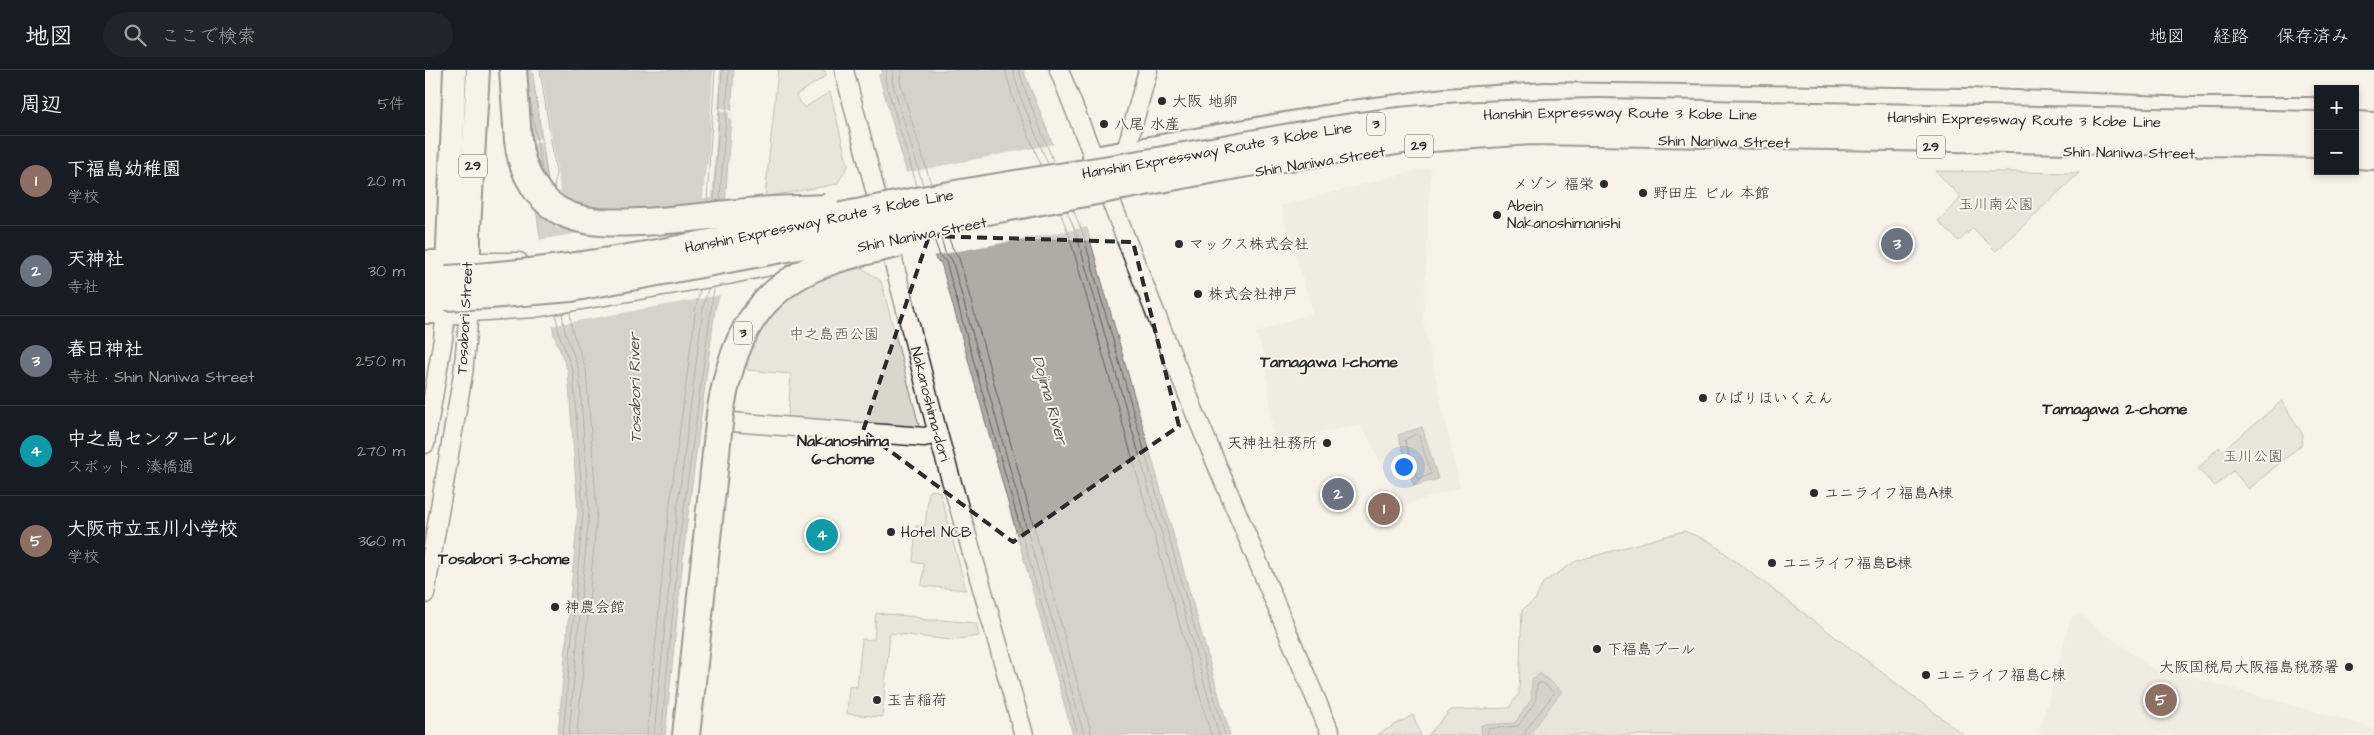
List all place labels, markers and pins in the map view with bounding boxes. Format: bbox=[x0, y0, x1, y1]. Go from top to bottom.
place label: 大阪 地卵 bbox=[1172, 91, 1238, 112]
marker: 大阪 地卵 bbox=[1156, 95, 1168, 107]
place label: 八尾 水産 bbox=[1114, 114, 1180, 135]
marker: 八尾 水産 bbox=[1098, 118, 1110, 130]
place label: メゾン 福栄 bbox=[1513, 174, 1594, 195]
marker: メゾン 福栄 bbox=[1598, 178, 1610, 190]
place label: 野田庄 ビル 本館 bbox=[1653, 183, 1770, 204]
marker: 野田庄 ビル 本館 bbox=[1637, 187, 1649, 199]
place label: Abein Nakanoshimanishi bbox=[1507, 196, 1621, 234]
marker: Abein Nakanoshimanishi bbox=[1491, 209, 1503, 221]
pin: 3 bbox=[1881, 225, 1913, 263]
place label: マックス株式会社 bbox=[1189, 234, 1309, 255]
marker: マックス株式会社 bbox=[1173, 238, 1185, 250]
place label: 株式会社神戸 bbox=[1208, 284, 1298, 305]
marker: 株式会社神戸 bbox=[1192, 288, 1204, 300]
place label: ひばりほいくえん bbox=[1713, 388, 1833, 409]
marker: ひばりほいくえん bbox=[1697, 392, 1709, 404]
place label: 天神社社務所 bbox=[1227, 433, 1317, 454]
marker: 天神社社務所 bbox=[1321, 437, 1333, 449]
pin: 2 bbox=[1322, 475, 1354, 513]
place label: ユニライフ福島A棟 bbox=[1824, 483, 1953, 504]
marker: ユニライフ福島A棟 bbox=[1808, 487, 1820, 499]
pin: 1 bbox=[1368, 490, 1400, 528]
pin: 4 bbox=[806, 516, 838, 554]
place label: Hotel NCB bbox=[901, 522, 972, 543]
marker: Hotel NCB bbox=[885, 526, 897, 538]
place label: ユニライフ福島B棟 bbox=[1782, 553, 1912, 574]
marker: ユニライフ福島B棟 bbox=[1766, 557, 1778, 569]
place label: 神農会館 bbox=[565, 597, 625, 618]
marker: 神農会館 bbox=[549, 601, 561, 613]
place label: 下福島プール bbox=[1607, 639, 1695, 660]
marker: 下福島プール bbox=[1591, 643, 1603, 655]
place label: 大阪国税局大阪福島税務署 bbox=[2159, 657, 2339, 678]
marker: 大阪国税局大阪福島税務署 bbox=[2343, 661, 2355, 673]
place label: ユニライフ福島C棟 bbox=[1936, 665, 2066, 686]
marker: ユニライフ福島C棟 bbox=[1920, 669, 1932, 681]
pin: 5 bbox=[2145, 681, 2177, 719]
place label: 玉吉稲荷 bbox=[887, 690, 947, 711]
marker: 玉吉稲荷 bbox=[871, 694, 883, 706]

